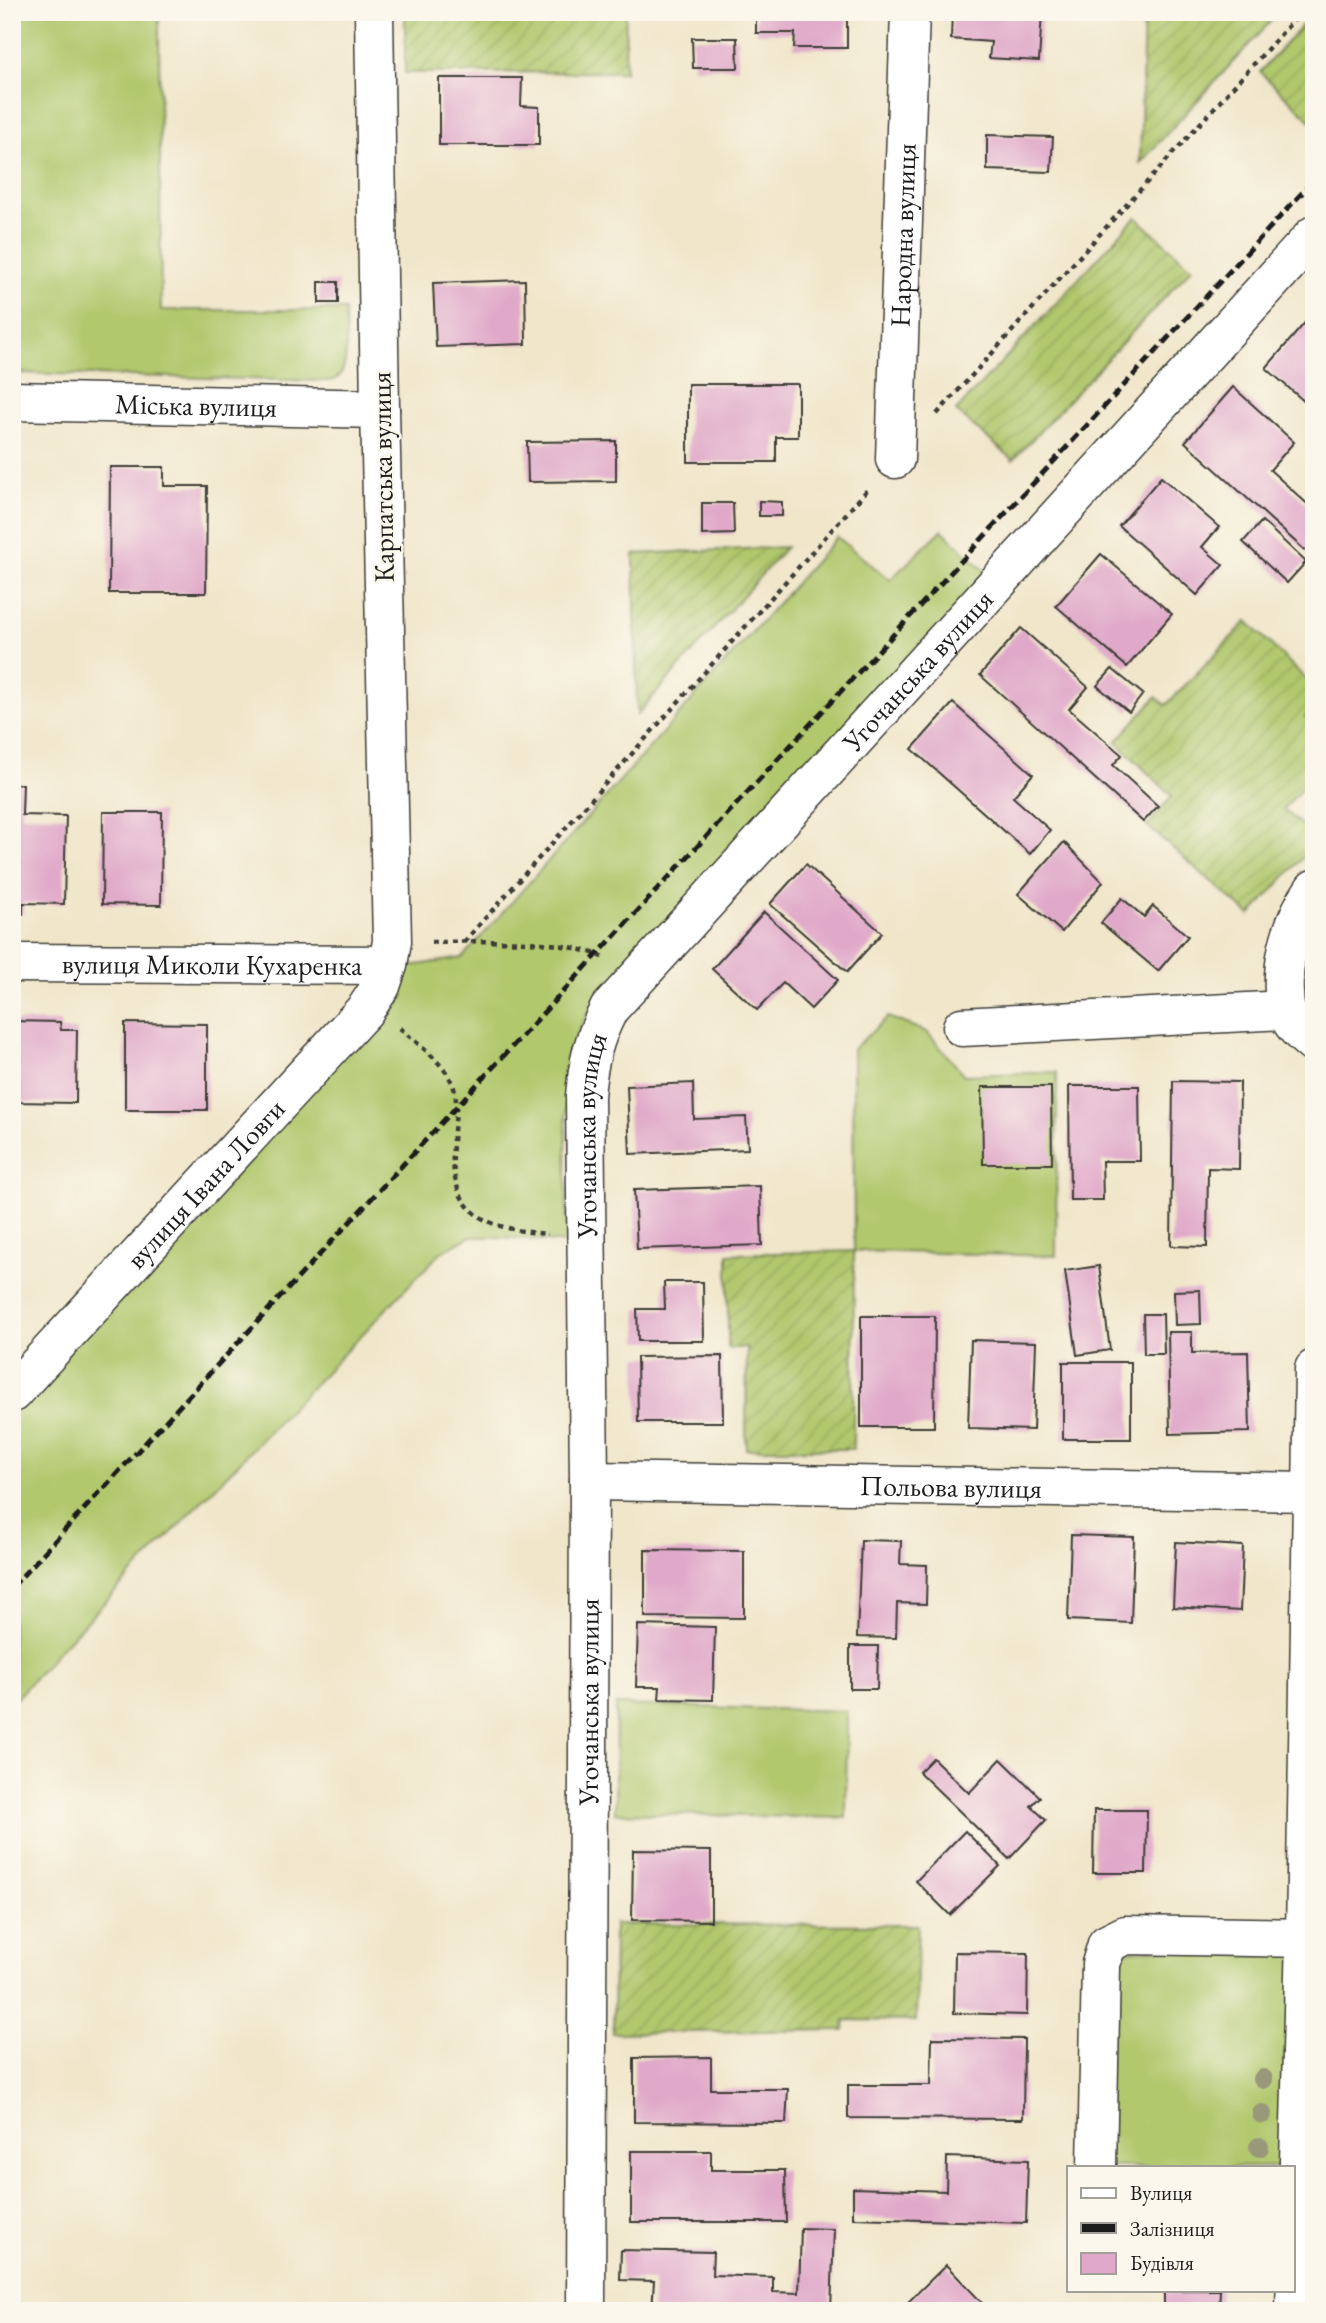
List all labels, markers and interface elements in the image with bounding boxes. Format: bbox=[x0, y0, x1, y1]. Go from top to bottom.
street label: Народна вулиця bbox=[881, 143, 924, 328]
street label: Карпатська вулиця bbox=[362, 371, 402, 583]
street label: Міська вулиця bbox=[115, 385, 277, 425]
street label: Угочанська вулиця bbox=[834, 582, 1001, 760]
street label: вулиця Миколи Кухаренка bbox=[62, 945, 363, 983]
street label: Угочанська вулиця bbox=[567, 1027, 615, 1240]
street label: вулиця Івана Ловги bbox=[118, 1091, 292, 1276]
street label: Польова вулиця bbox=[860, 1467, 1042, 1506]
street label: Угочанська вулиця bbox=[570, 1598, 607, 1807]
legend bbox=[1067, 2166, 1294, 2292]
text: Вулиця bbox=[1130, 2179, 1192, 2206]
text: Залізниця bbox=[1130, 2215, 1215, 2242]
text: Будівля bbox=[1130, 2249, 1194, 2276]

